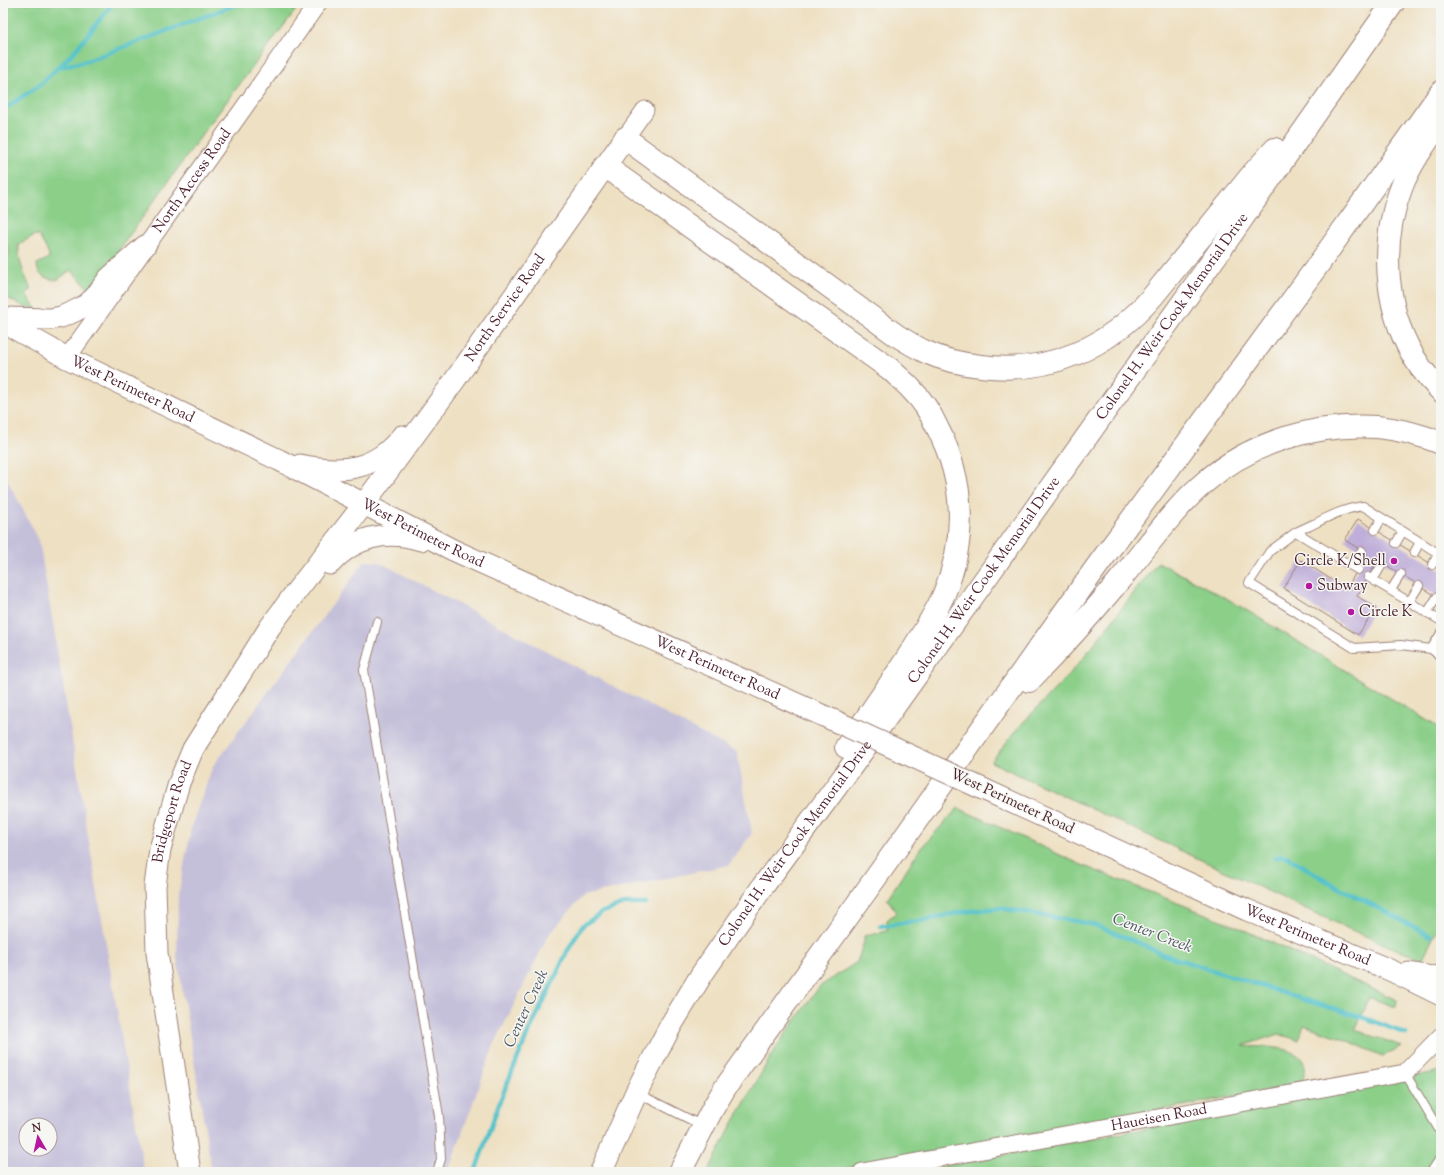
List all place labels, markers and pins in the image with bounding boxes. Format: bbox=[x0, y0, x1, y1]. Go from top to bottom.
place label: Circle K/Shell bbox=[1294, 551, 1386, 572]
marker: Circle K/Shell bbox=[1389, 556, 1399, 566]
place label: Subway bbox=[1317, 576, 1368, 597]
marker: Subway bbox=[1304, 581, 1314, 591]
place label: Circle K bbox=[1359, 602, 1413, 623]
marker: Circle K bbox=[1346, 607, 1356, 617]

